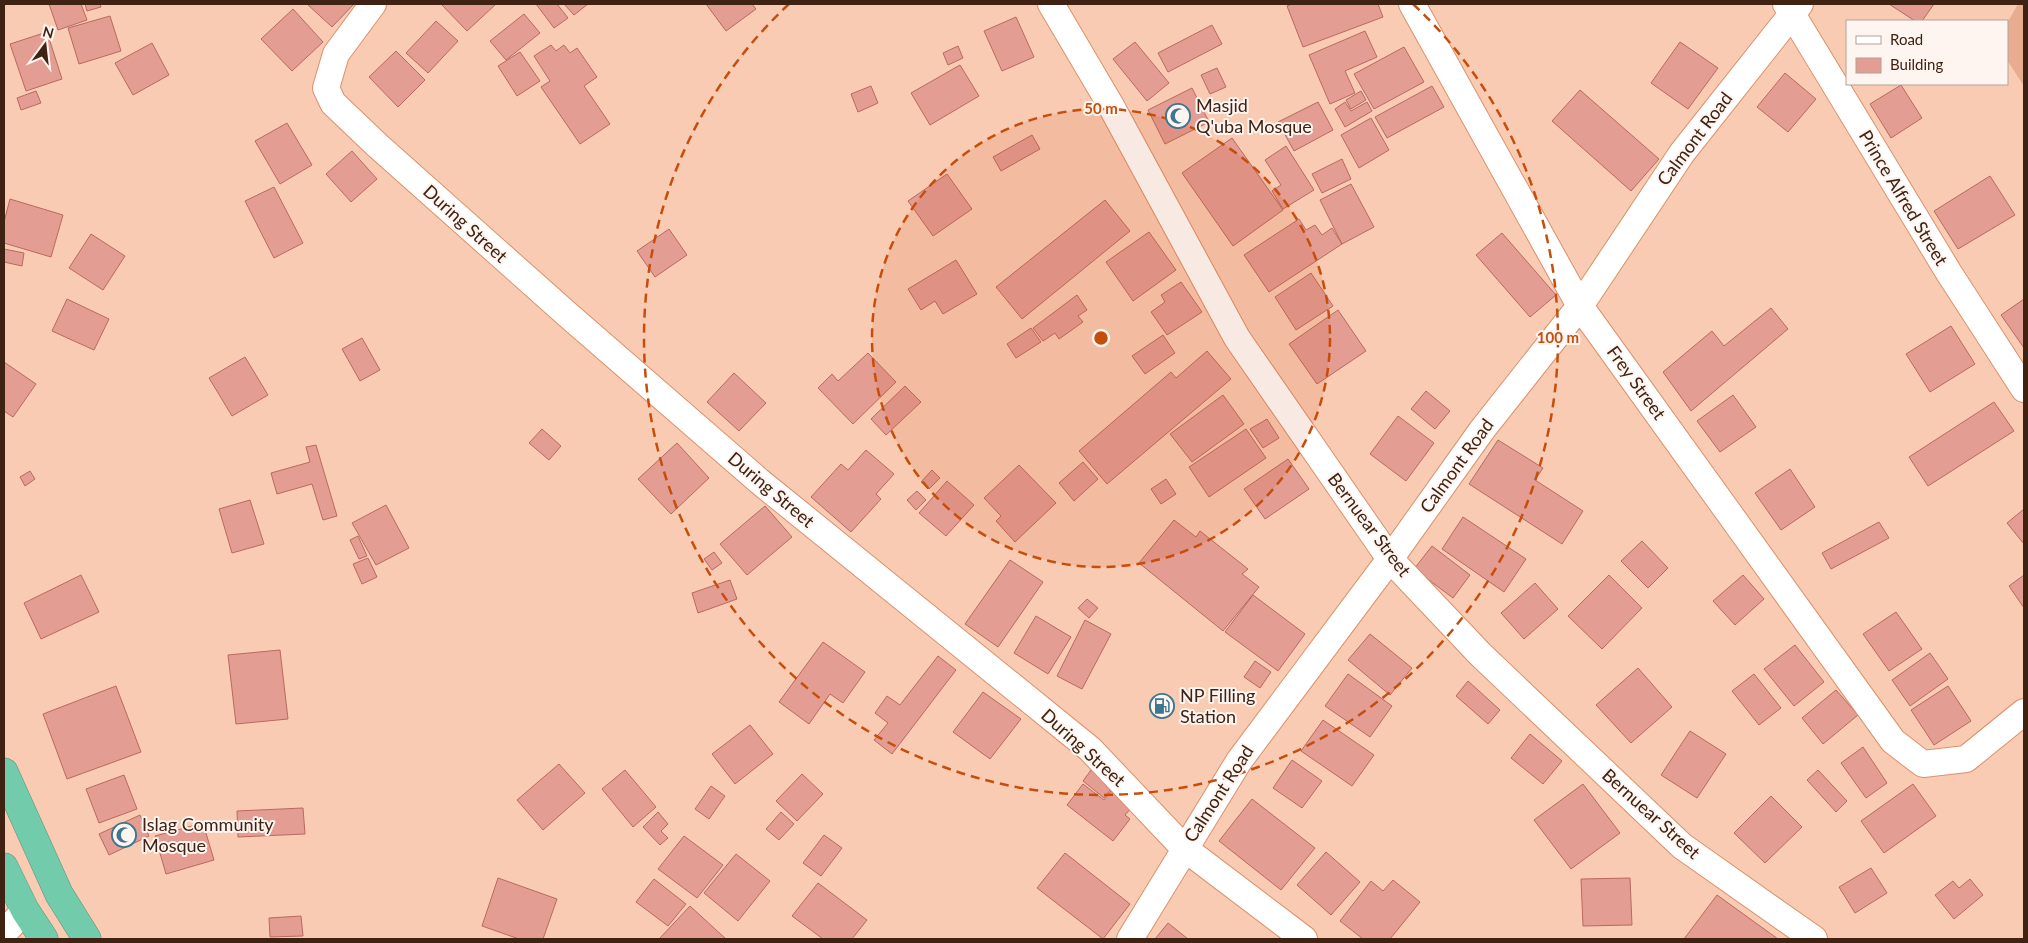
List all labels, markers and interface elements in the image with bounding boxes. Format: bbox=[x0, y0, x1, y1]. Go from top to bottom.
north arrow bbox=[20, 20, 70, 70]
legend bbox=[1846, 20, 2008, 85]
text: N bbox=[41, 22, 56, 42]
text: Road bbox=[1890, 30, 1923, 48]
text: Building bbox=[1890, 55, 1943, 73]
street label: Calmont Road bbox=[1652, 87, 1736, 189]
place label: Masjid Q'uba Mosque bbox=[1196, 94, 1312, 137]
text: 50 m bbox=[1084, 99, 1118, 117]
mosque icon: Masjid Q'uba Mosque bbox=[1165, 103, 1191, 129]
street label: Prince Alfred Street bbox=[1855, 126, 1953, 270]
street label: During Street bbox=[419, 180, 513, 267]
text: 100 m bbox=[1537, 328, 1579, 346]
centre of rings bbox=[1092, 329, 1110, 347]
street label: Frey Street bbox=[1603, 341, 1671, 424]
street label: Calmont Road bbox=[1415, 414, 1498, 517]
street label: During Street bbox=[724, 447, 820, 532]
street label: Bernuear Street bbox=[1324, 468, 1416, 581]
place label: NP Filling Station bbox=[1180, 684, 1255, 727]
fuel station icon: NP Filling Station bbox=[1149, 693, 1175, 719]
street label: During Street bbox=[1037, 704, 1131, 791]
street label: Calmont Road bbox=[1179, 741, 1258, 846]
street label: Bernuear Street bbox=[1598, 764, 1706, 863]
place label: Islag Community Mosque bbox=[142, 813, 274, 856]
mosque icon: Islag Community Mosque bbox=[111, 822, 137, 848]

